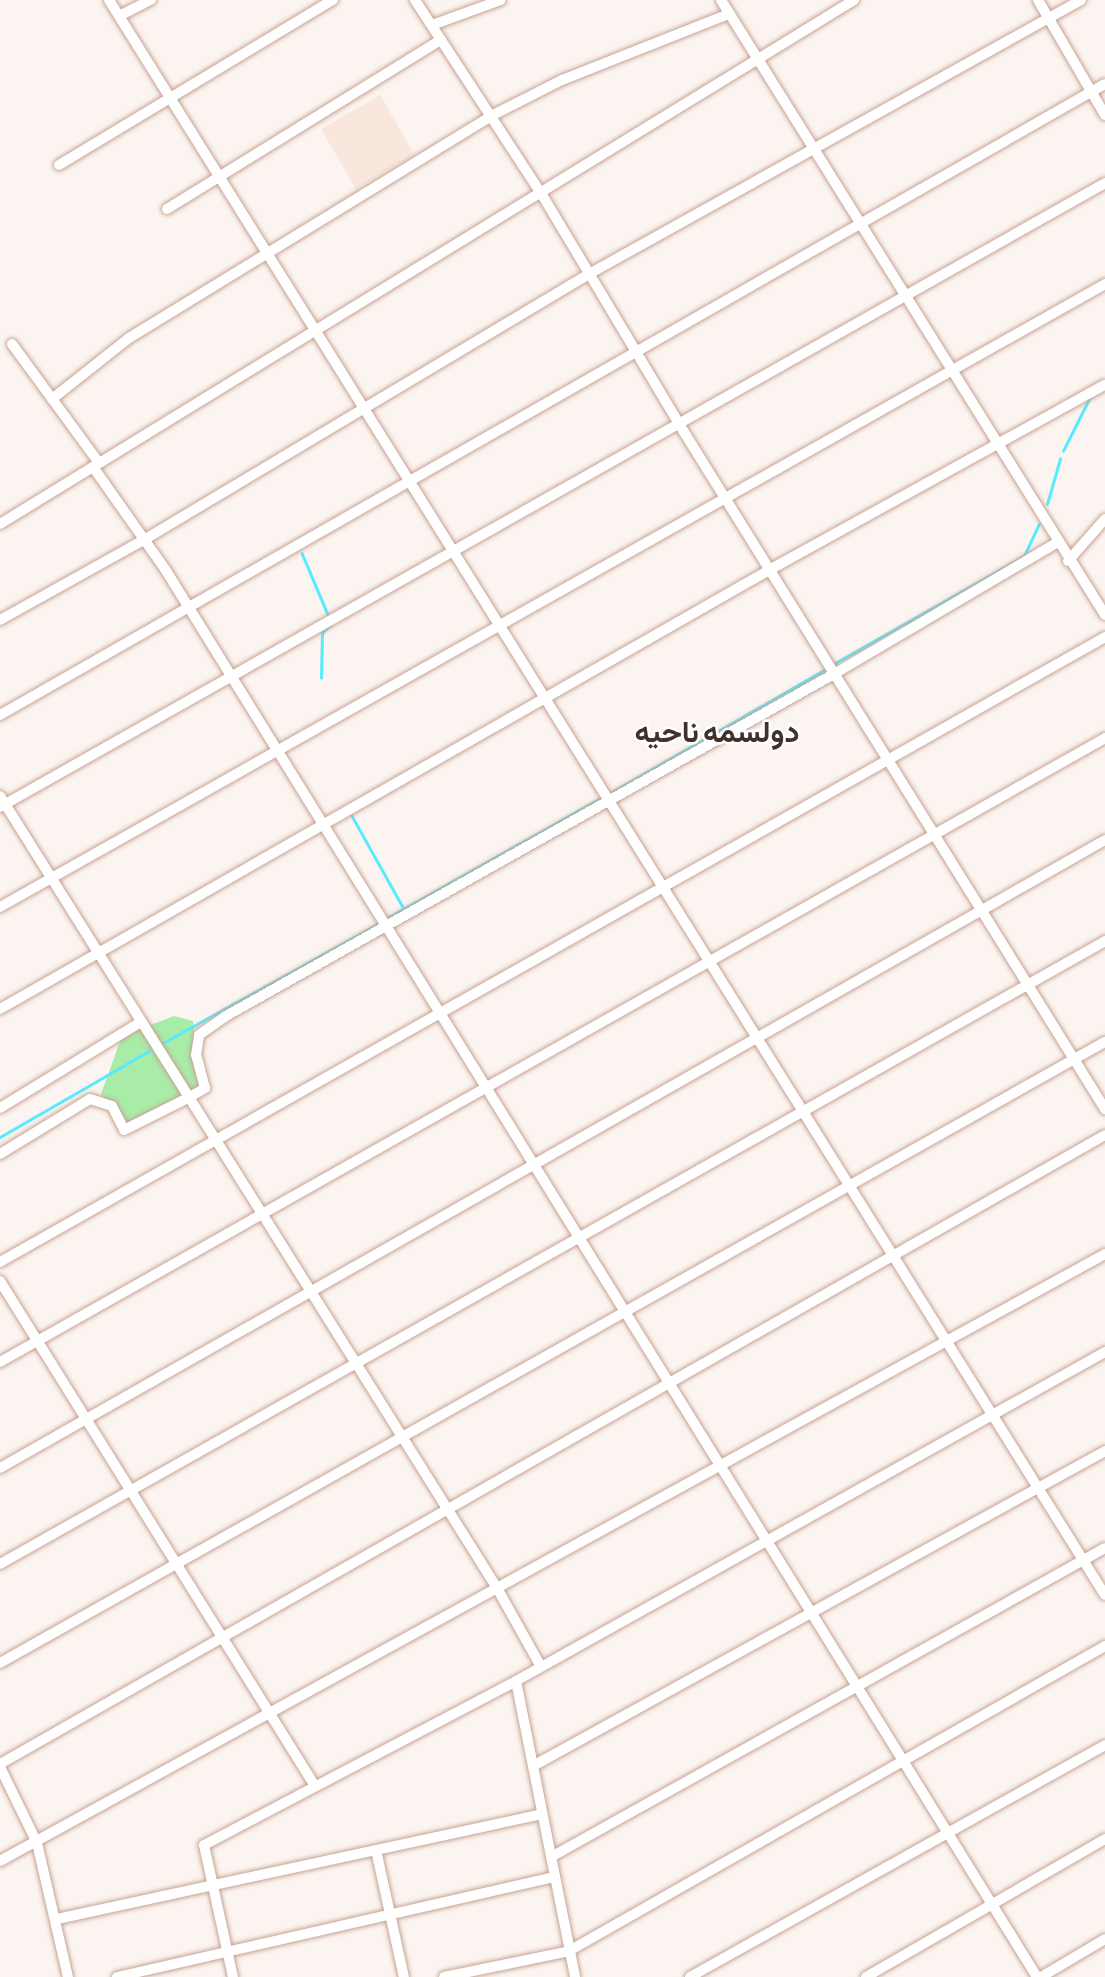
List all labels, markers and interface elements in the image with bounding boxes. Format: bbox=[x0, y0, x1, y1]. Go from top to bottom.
district label: دولسمه ناحیه bbox=[635, 713, 799, 749]

